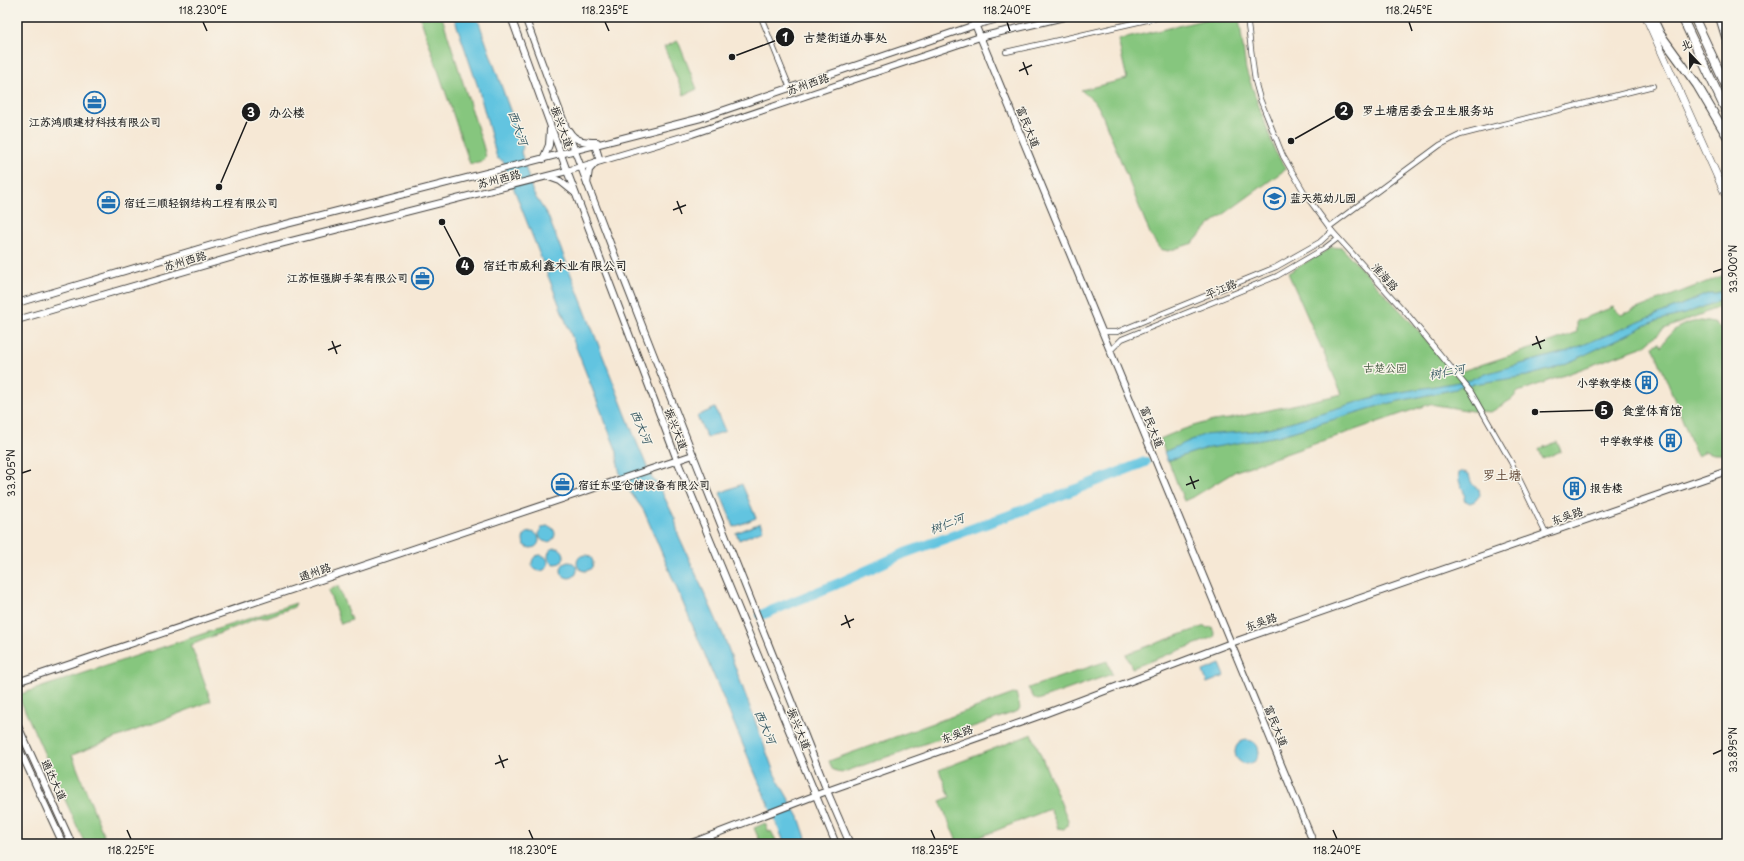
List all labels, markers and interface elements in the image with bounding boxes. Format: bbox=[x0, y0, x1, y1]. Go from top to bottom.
text: 118.230°E bbox=[179, 2, 227, 17]
text: 118.235°E bbox=[581, 2, 629, 17]
text: 118.240°E bbox=[983, 2, 1031, 17]
text: 118.245°E bbox=[1386, 2, 1432, 17]
callout: 古楚街道办事处 bbox=[775, 25, 895, 49]
text: 1 bbox=[782, 28, 788, 46]
text: 古楚街道办事处 bbox=[803, 28, 887, 46]
north arrow bbox=[1670, 34, 1710, 74]
text: 北 bbox=[1678, 34, 1694, 54]
street label: 苏州西路 bbox=[784, 68, 831, 99]
office icon: 江苏鸿顺建材科技有限公司 bbox=[82, 89, 108, 115]
callout: 罗土塘居委会卫生服务站 bbox=[1334, 99, 1502, 123]
callout: 办公楼 bbox=[241, 100, 313, 124]
text: 2 bbox=[1340, 101, 1349, 119]
text: 罗土塘居委会卫生服务站 bbox=[1362, 101, 1494, 119]
text: 3 bbox=[247, 103, 255, 121]
text: 办公楼 bbox=[269, 103, 305, 121]
street label: 振兴大道 bbox=[547, 103, 578, 150]
street label: 富民大道 bbox=[1012, 103, 1045, 150]
water label: 西大河 bbox=[505, 108, 534, 150]
place label: 江苏鸿顺建材科技有限公司 bbox=[29, 113, 161, 130]
street label: 苏州西路 bbox=[475, 165, 522, 192]
school or university icon: 蓝天苑幼儿园 bbox=[1262, 185, 1288, 211]
place label: 蓝天苑幼儿园 bbox=[1290, 189, 1356, 206]
office icon: 宿迁三顺轻钢结构工程有限公司 bbox=[95, 190, 121, 216]
place label: 宿迁三顺轻钢结构工程有限公司 bbox=[124, 194, 278, 211]
text: 33.900°N bbox=[1725, 245, 1740, 293]
street label: 苏州西路 bbox=[161, 246, 208, 275]
callout: 宿迁市威利鑫木业有限公司 bbox=[455, 254, 635, 278]
text: 4 bbox=[461, 256, 469, 274]
text: 宿迁市威利鑫木业有限公司 bbox=[483, 256, 627, 274]
street label: 淮海路 bbox=[1368, 259, 1403, 295]
office icon: 江苏恒强脚手架有限公司 bbox=[410, 265, 436, 291]
place label: 江苏恒强脚手架有限公司 bbox=[287, 269, 408, 286]
street label: 平江路 bbox=[1202, 274, 1239, 303]
water label: 树仁河 bbox=[1427, 358, 1468, 383]
park label: 古楚公园 bbox=[1363, 359, 1407, 376]
building icon: 小学教学楼 bbox=[1634, 370, 1660, 396]
place label: 小学教学楼 bbox=[1577, 374, 1632, 391]
callout: 食堂体育馆 bbox=[1594, 398, 1690, 422]
text: 5 bbox=[1600, 401, 1608, 419]
text: 食堂体育馆 bbox=[1622, 401, 1682, 419]
street label: 富民大道 bbox=[1136, 403, 1169, 450]
street label: 振兴大道 bbox=[661, 405, 692, 452]
water label: 西大河 bbox=[627, 407, 658, 449]
building icon: 中学教学楼 bbox=[1657, 428, 1683, 454]
place label: 中学教学楼 bbox=[1599, 432, 1654, 449]
text: 33.905°N bbox=[3, 449, 18, 497]
district label: 罗土塘 bbox=[1482, 465, 1522, 484]
office icon: 宿迁东坚仓储设备有限公司 bbox=[549, 472, 575, 498]
building icon: 报告楼 bbox=[1562, 475, 1588, 501]
place label: 宿迁东坚仓储设备有限公司 bbox=[578, 476, 710, 493]
place label: 报告楼 bbox=[1590, 479, 1623, 496]
street label: 东吴路 bbox=[1548, 502, 1585, 529]
water label: 树仁河 bbox=[927, 507, 969, 538]
street label: 通州路 bbox=[296, 558, 333, 585]
street label: 东吴路 bbox=[1242, 608, 1279, 635]
street label: 富民大道 bbox=[1260, 702, 1293, 749]
street label: 振兴大道 bbox=[783, 705, 816, 752]
water label: 西大河 bbox=[751, 707, 782, 749]
street label: 东吴路 bbox=[938, 720, 975, 747]
text: 33.895°N bbox=[1725, 727, 1740, 773]
street label: 通达大道 bbox=[37, 756, 71, 803]
text: 118.225°E bbox=[107, 842, 155, 857]
text: 118.230°E bbox=[509, 842, 557, 857]
text: 118.235°E bbox=[911, 842, 959, 857]
text: 118.240°E bbox=[1313, 842, 1361, 857]

